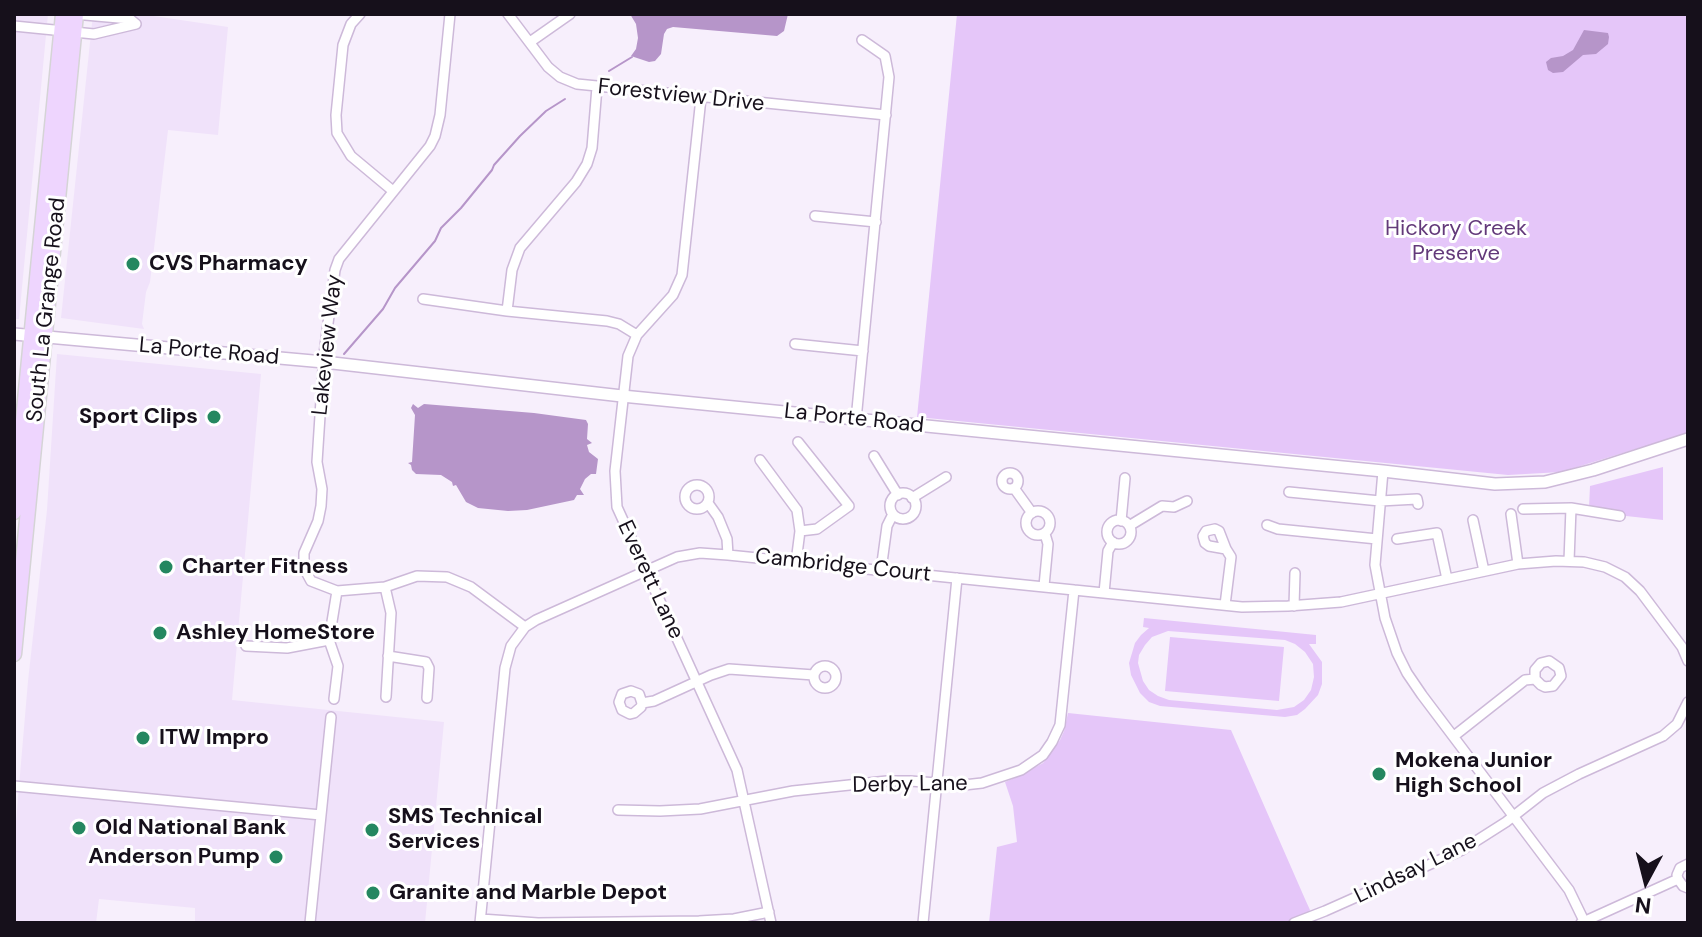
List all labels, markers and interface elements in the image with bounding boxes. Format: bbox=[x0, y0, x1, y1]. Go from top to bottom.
street label: Forestview Drive bbox=[596, 74, 766, 118]
street label: South La Grange Road bbox=[22, 196, 72, 424]
park label: Hickory Creek Preserve bbox=[1385, 216, 1527, 268]
place label: CVS Pharmacy bbox=[149, 251, 308, 277]
marker: CVS Pharmacy bbox=[124, 255, 142, 273]
street label: Lakeview Way bbox=[307, 273, 349, 417]
street label: La Porte Road bbox=[138, 333, 280, 371]
street label: La Porte Road bbox=[783, 399, 925, 439]
place label: Sport Clips bbox=[79, 404, 198, 430]
marker: Sport Clips bbox=[205, 408, 223, 426]
street label: Everett Lane bbox=[611, 517, 689, 643]
street label: Cambridge Court bbox=[754, 544, 932, 588]
place label: Charter Fitness bbox=[182, 554, 348, 580]
marker: Charter Fitness bbox=[157, 558, 175, 576]
place label: Ashley HomeStore bbox=[176, 620, 375, 646]
marker: Ashley HomeStore bbox=[151, 624, 169, 642]
place label: ITW Impro bbox=[159, 725, 269, 751]
marker: ITW Impro bbox=[134, 729, 152, 747]
place label: Mokena Junior High School bbox=[1395, 748, 1552, 800]
marker: Mokena Junior High School bbox=[1370, 765, 1388, 783]
street label: Derby Lane bbox=[852, 771, 968, 799]
place label: SMS Technical Services bbox=[388, 804, 542, 856]
place label: Old National Bank bbox=[95, 815, 286, 841]
marker: Old National Bank bbox=[70, 819, 88, 837]
marker: SMS Technical Services bbox=[363, 821, 381, 839]
street label: Lindsay Lane bbox=[1351, 828, 1481, 910]
north arrow bbox=[1606, 841, 1686, 921]
place label: Anderson Pump bbox=[88, 844, 260, 870]
marker: Anderson Pump bbox=[267, 848, 285, 866]
place label: Granite and Marble Depot bbox=[389, 880, 667, 906]
marker: Granite and Marble Depot bbox=[364, 884, 382, 902]
text: N bbox=[1633, 890, 1653, 921]

